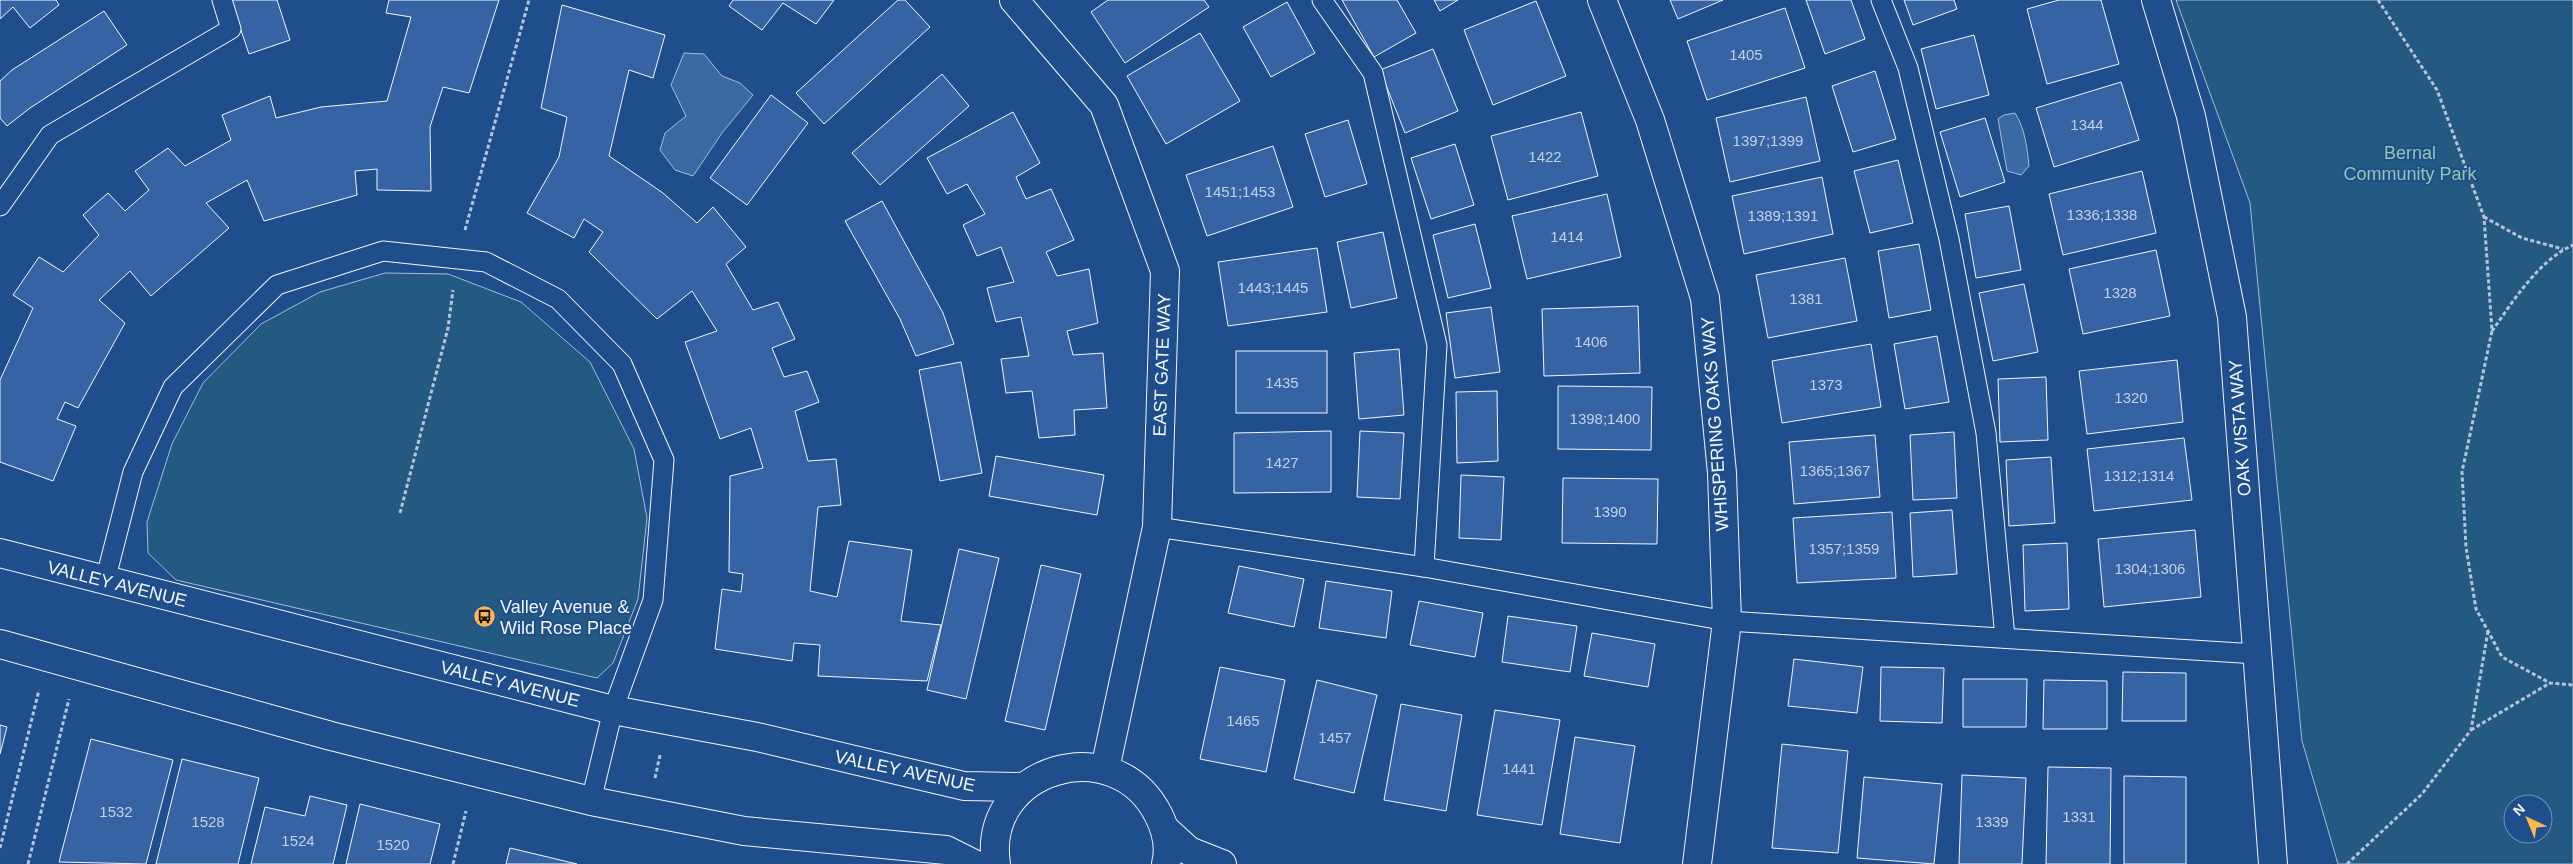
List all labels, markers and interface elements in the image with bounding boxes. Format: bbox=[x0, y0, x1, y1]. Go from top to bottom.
house number: 1405 bbox=[1729, 46, 1763, 63]
house number: 1344 bbox=[2070, 116, 2104, 133]
house number: 1397;1399 bbox=[1733, 132, 1803, 149]
park label: Bernal Community Park bbox=[2343, 143, 2478, 184]
house number: 1422 bbox=[1528, 148, 1562, 165]
house number: 1451;1453 bbox=[1205, 183, 1275, 200]
house number: 1336;1338 bbox=[2067, 206, 2137, 223]
house number: 1389;1391 bbox=[1748, 207, 1818, 224]
house number: 1414 bbox=[1550, 228, 1584, 245]
house number: 1443;1445 bbox=[1238, 279, 1308, 296]
house number: 1328 bbox=[2103, 284, 2137, 301]
house number: 1381 bbox=[1789, 290, 1823, 307]
street label: EAST GATE WAY bbox=[1150, 293, 1174, 437]
street label: WHISPERING OAKS WAY bbox=[1698, 316, 1732, 532]
house number: 1406 bbox=[1574, 333, 1608, 350]
street label: OAK VISTA WAY bbox=[2225, 359, 2255, 497]
house number: 1435 bbox=[1265, 374, 1299, 391]
house number: 1373 bbox=[1809, 376, 1843, 393]
house number: 1320 bbox=[2114, 389, 2148, 406]
house number: 1398;1400 bbox=[1570, 410, 1640, 427]
house number: 1427 bbox=[1265, 454, 1299, 471]
house number: 1365;1367 bbox=[1800, 462, 1870, 479]
house number: 1312;1314 bbox=[2104, 467, 2174, 484]
house number: 1390 bbox=[1593, 503, 1627, 520]
house number: 1357;1359 bbox=[1809, 540, 1879, 557]
street label: VALLEY AVENUE bbox=[45, 557, 189, 611]
house number: 1304;1306 bbox=[2115, 560, 2185, 577]
place label: Valley Avenue & Wild Rose Place bbox=[500, 597, 632, 638]
bus stop icon: Valley Avenue & Wild Rose Place bbox=[472, 605, 496, 629]
street label: VALLEY AVENUE bbox=[438, 657, 582, 711]
house number: 1465 bbox=[1226, 712, 1260, 729]
house number: 1457 bbox=[1318, 729, 1352, 746]
street label: VALLEY AVENUE bbox=[833, 746, 977, 796]
house number: 1441 bbox=[1502, 760, 1536, 777]
north arrow bbox=[2503, 794, 2553, 844]
text: N bbox=[2510, 800, 2528, 819]
house number: 1532 bbox=[99, 803, 133, 820]
house number: 1331 bbox=[2062, 808, 2096, 825]
house number: 1528 bbox=[191, 813, 225, 830]
house number: 1339 bbox=[1975, 813, 2009, 830]
house number: 1524 bbox=[281, 832, 315, 849]
house number: 1520 bbox=[376, 836, 410, 853]

